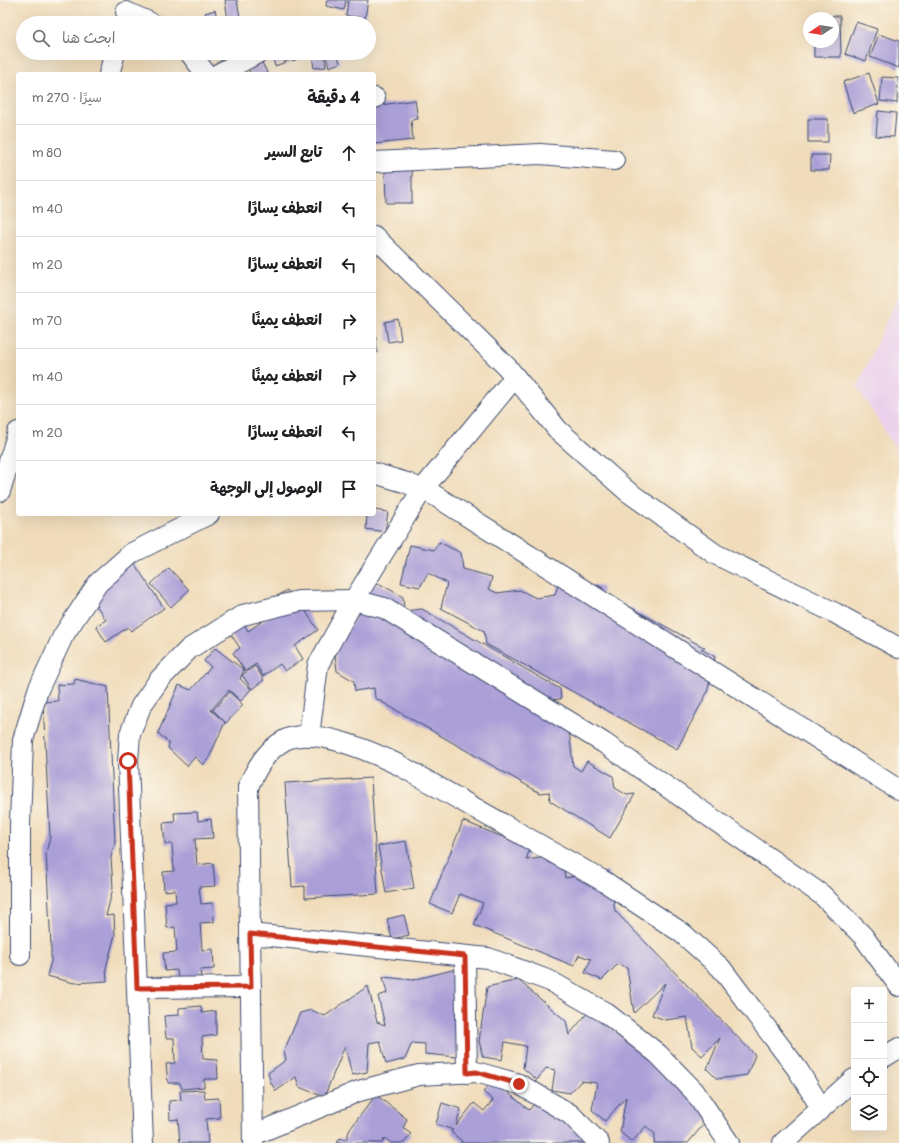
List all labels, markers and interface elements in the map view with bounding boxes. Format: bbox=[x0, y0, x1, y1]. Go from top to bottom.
north arrow bbox=[803, 12, 839, 48]
search box bbox=[16, 16, 376, 60]
icon: search bbox=[30, 27, 52, 49]
text: ابحث هنا bbox=[62, 29, 115, 48]
text: 4 دقيقة bbox=[307, 87, 360, 108]
text: سيرًا · 270 m bbox=[32, 90, 102, 106]
icon: ahead bbox=[338, 142, 360, 164]
text: تابع السير bbox=[265, 143, 322, 162]
text: 80 m bbox=[32, 145, 62, 161]
icon: left bbox=[338, 198, 360, 220]
text: انعطف يسارًا bbox=[248, 199, 322, 218]
text: 40 m bbox=[32, 201, 63, 217]
icon: left bbox=[338, 254, 360, 276]
text: انعطف يسارًا bbox=[248, 255, 322, 274]
text: 20 m bbox=[32, 257, 63, 273]
icon: right bbox=[338, 310, 360, 332]
text: انعطف يمينًا bbox=[252, 311, 322, 330]
text: 70 m bbox=[32, 313, 62, 329]
icon: right bbox=[338, 366, 360, 388]
text: انعطف يمينًا bbox=[252, 367, 322, 386]
text: 40 m bbox=[32, 369, 63, 385]
icon: left bbox=[338, 422, 360, 444]
text: انعطف يسارًا bbox=[248, 423, 322, 442]
text: 20 m bbox=[32, 425, 63, 441]
icon: arrive bbox=[338, 478, 360, 500]
text: الوصول إلى الوجهة bbox=[210, 479, 322, 498]
route start bbox=[119, 752, 137, 770]
map controls bbox=[851, 987, 887, 1131]
button: + bbox=[851, 987, 887, 1023]
button: − bbox=[851, 1023, 887, 1059]
button: locate bbox=[851, 1059, 887, 1095]
route end bbox=[510, 1075, 528, 1093]
button: layers bbox=[851, 1095, 887, 1131]

